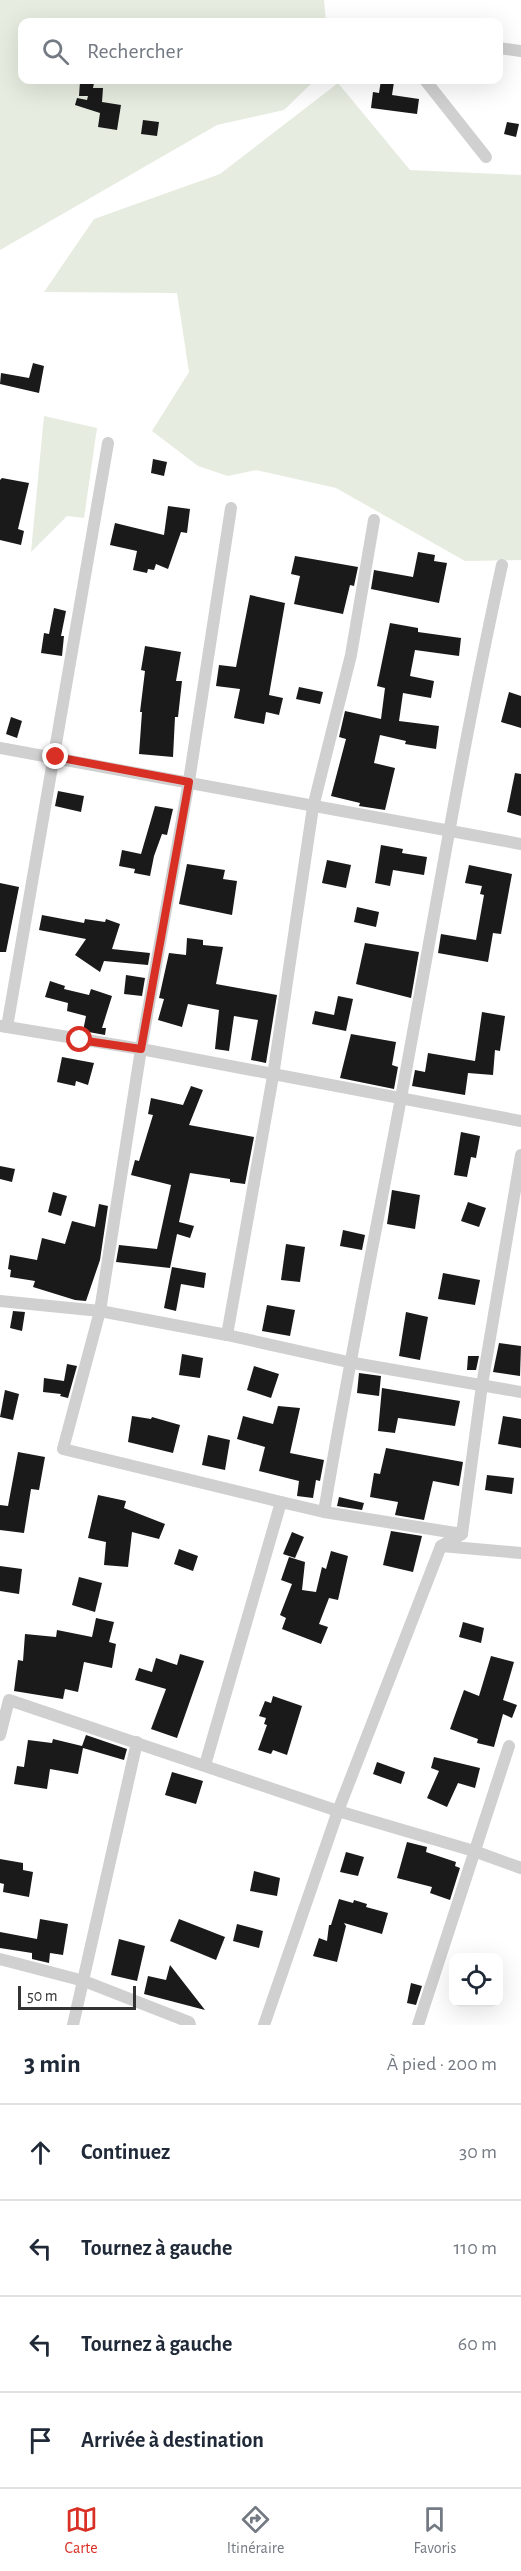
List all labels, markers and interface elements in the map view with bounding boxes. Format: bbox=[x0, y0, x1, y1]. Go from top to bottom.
search box bbox=[18, 18, 503, 84]
icon: search bbox=[39, 35, 72, 68]
text: Rechercher bbox=[87, 40, 183, 62]
route end bbox=[42, 743, 68, 769]
route start bbox=[66, 1026, 92, 1052]
map controls bbox=[449, 1953, 503, 2007]
button: locate bbox=[449, 1953, 503, 2007]
scale bar bbox=[18, 1983, 136, 2010]
text: 50 m bbox=[27, 1988, 58, 2004]
text: 3 min bbox=[24, 2051, 81, 2077]
text: À pied · 200 m bbox=[387, 2054, 497, 2074]
icon: ahead bbox=[24, 2136, 57, 2169]
text: Continuez bbox=[81, 2141, 170, 2163]
text: 30 m bbox=[459, 2142, 497, 2162]
icon: left bbox=[24, 2232, 57, 2265]
text: Tournez à gauche bbox=[81, 2237, 232, 2259]
text: 110 m bbox=[453, 2238, 497, 2258]
icon: left bbox=[24, 2328, 57, 2361]
text: Tournez à gauche bbox=[81, 2333, 232, 2355]
text: 60 m bbox=[458, 2334, 497, 2354]
icon: arrive bbox=[24, 2424, 57, 2457]
text: Arrivée à destination bbox=[81, 2429, 264, 2451]
tab: Carte bbox=[65, 2503, 98, 2558]
tab: Itinéraire bbox=[227, 2503, 284, 2558]
tab: Favoris bbox=[414, 2503, 456, 2558]

